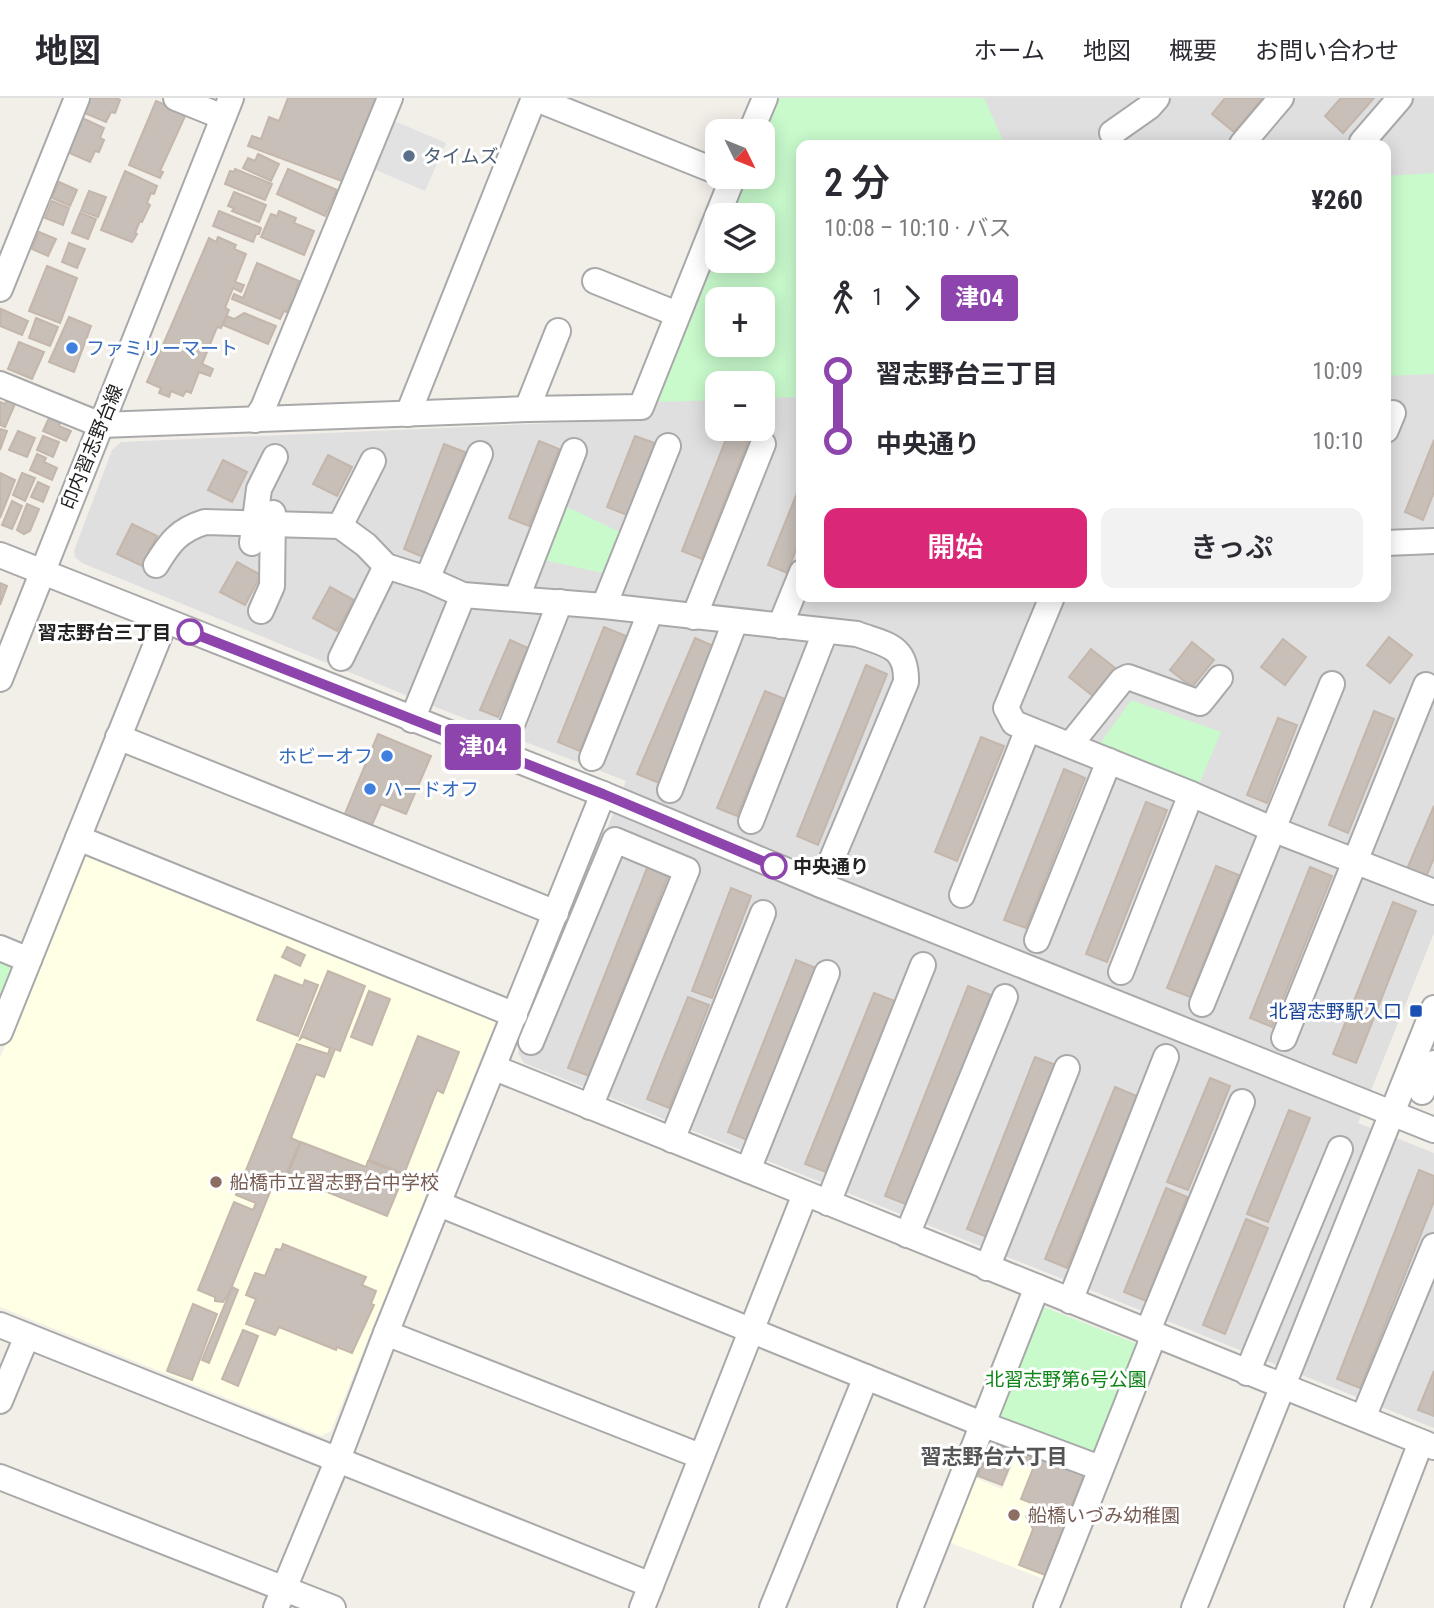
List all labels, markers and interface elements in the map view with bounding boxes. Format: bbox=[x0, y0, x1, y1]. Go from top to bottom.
text: 地図 bbox=[35, 31, 101, 70]
text: ホーム bbox=[974, 37, 1045, 65]
text: 地図 bbox=[1083, 37, 1131, 65]
text: 概要 bbox=[1169, 37, 1217, 65]
text: お問い合わせ bbox=[1255, 37, 1399, 65]
north arrow bbox=[705, 119, 775, 189]
map controls bbox=[705, 119, 775, 441]
place label: タイムズ bbox=[423, 145, 499, 168]
marker: タイムズ bbox=[401, 148, 417, 164]
text: 2 分 bbox=[824, 161, 890, 205]
text: ¥260 bbox=[1311, 185, 1363, 215]
button: layers bbox=[705, 203, 775, 273]
text: 10:08 – 10:10 · バス bbox=[824, 215, 1011, 242]
icon: walk bbox=[824, 279, 862, 317]
icon: forward bbox=[893, 279, 931, 317]
text: 1 bbox=[872, 284, 883, 311]
text: 津04 bbox=[955, 284, 1004, 312]
button: + bbox=[705, 287, 775, 357]
place label: ファミリーマート bbox=[86, 337, 238, 360]
marker: ファミリーマート bbox=[64, 340, 80, 356]
text: 10:09 bbox=[1312, 358, 1363, 385]
text: 習志野台三丁目 bbox=[876, 359, 1058, 389]
button: − bbox=[705, 371, 775, 441]
street label: 印内習志野台線 bbox=[56, 381, 128, 513]
text: 10:10 bbox=[1312, 428, 1363, 455]
text: 中央通り bbox=[876, 429, 980, 459]
button: 開始 bbox=[824, 508, 1087, 588]
button: きっぷ bbox=[1101, 508, 1363, 588]
marker: 習志野台三丁目 bbox=[177, 619, 203, 645]
place label: 習志野台三丁目 bbox=[38, 621, 171, 644]
line badge: 津04 bbox=[443, 724, 523, 770]
text: 津04 bbox=[459, 733, 507, 761]
place label: ホビーオフ bbox=[278, 745, 373, 768]
marker: ホビーオフ bbox=[379, 748, 395, 764]
place label: ハードオフ bbox=[384, 778, 479, 801]
marker: ハードオフ bbox=[362, 781, 378, 797]
marker: 中央通り bbox=[761, 853, 787, 879]
place label: 中央通り bbox=[793, 855, 869, 878]
place label: 北習志野駅入口 bbox=[1269, 1000, 1402, 1023]
marker: 北習志野駅入口 bbox=[1408, 1003, 1424, 1019]
place label: 船橋市立習志野台中学校 bbox=[230, 1171, 439, 1194]
marker: 船橋市立習志野台中学校 bbox=[208, 1174, 224, 1190]
park label: 北習志野第6号公園 bbox=[985, 1368, 1147, 1391]
district label: 習志野台六丁目 bbox=[921, 1445, 1068, 1469]
place label: 船橋いづみ幼稚園 bbox=[1028, 1504, 1180, 1527]
marker: 船橋いづみ幼稚園 bbox=[1006, 1507, 1022, 1523]

